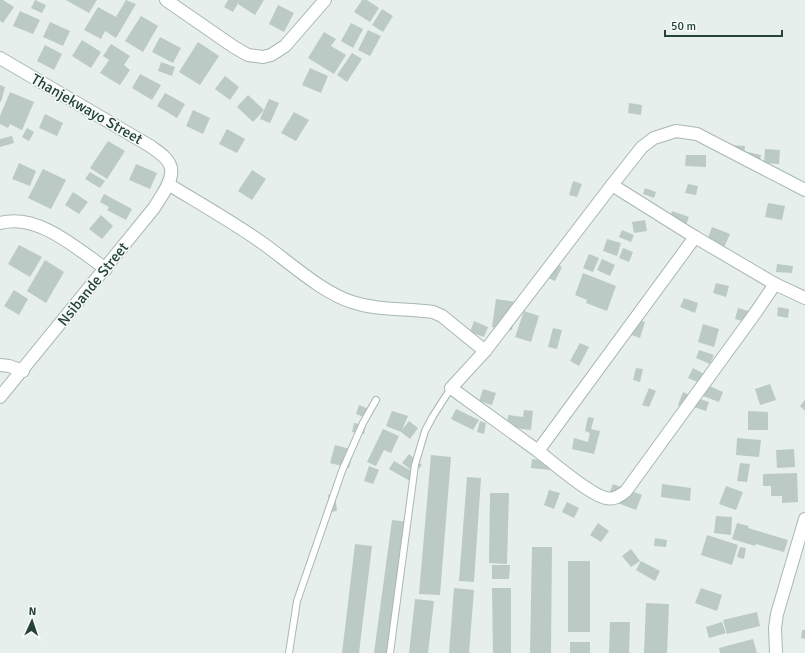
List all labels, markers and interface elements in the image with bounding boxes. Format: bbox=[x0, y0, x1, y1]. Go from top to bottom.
scale bar bbox=[665, 12, 782, 38]
text: 50 m bbox=[671, 19, 696, 34]
street label: Thanjekwayo Street bbox=[28, 70, 146, 148]
street label: Nsibande Street bbox=[54, 239, 132, 329]
north arrow bbox=[12, 601, 52, 641]
text: N bbox=[28, 605, 37, 618]

